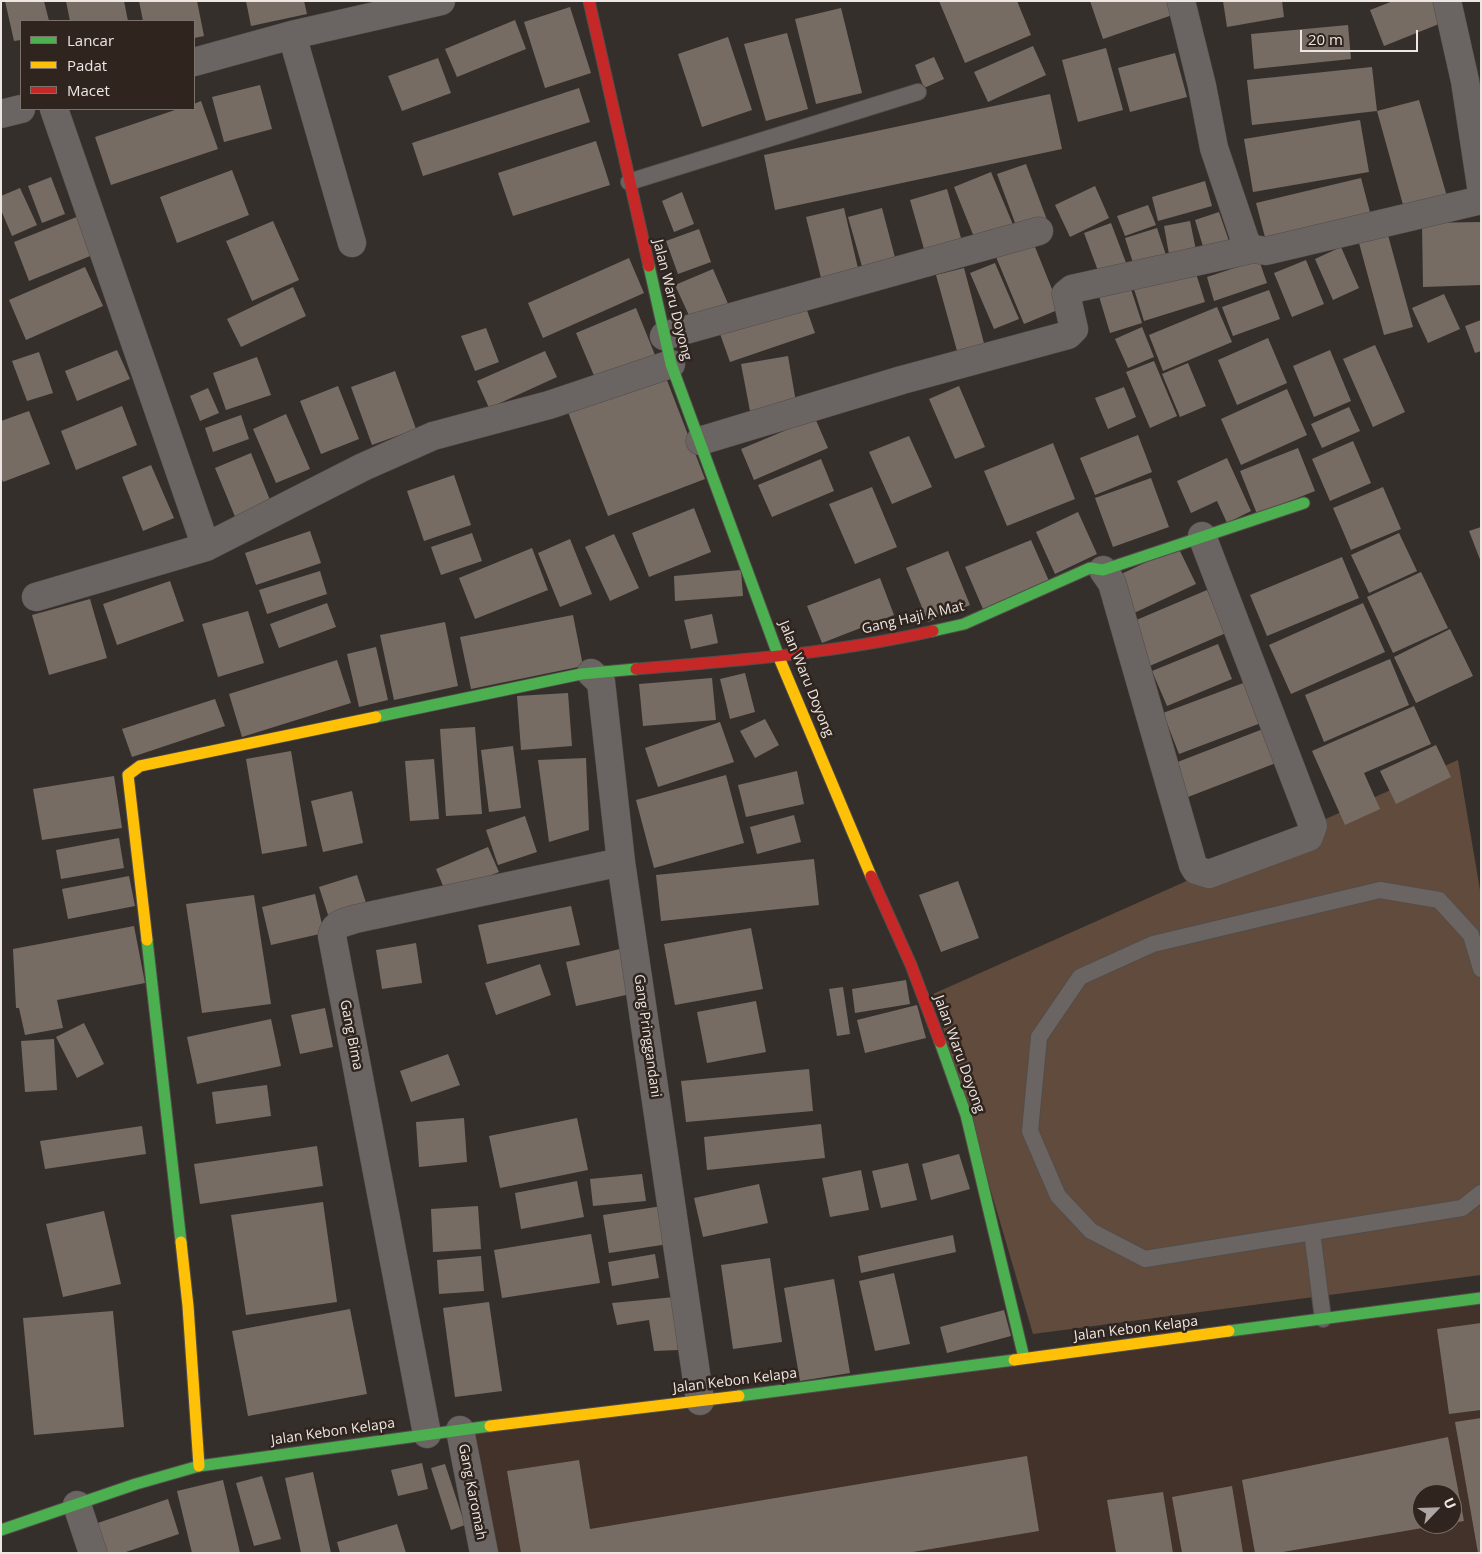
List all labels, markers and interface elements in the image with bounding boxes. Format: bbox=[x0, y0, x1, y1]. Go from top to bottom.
legend bbox=[20, 20, 195, 110]
scale bar bbox=[1302, 20, 1420, 52]
text: 20 m bbox=[1308, 29, 1343, 49]
text: Lancar bbox=[67, 30, 114, 50]
text: Padat bbox=[67, 55, 107, 75]
text: Macet bbox=[67, 80, 110, 100]
street label: Jalan Waru Doyong bbox=[649, 238, 695, 362]
street label: Gang Haji A Mat bbox=[860, 598, 966, 638]
street label: Jalan Waru Doyong bbox=[775, 618, 837, 740]
street label: Gang Pringgandani bbox=[630, 973, 664, 1099]
street label: Jalan Waru Doyong bbox=[930, 993, 988, 1115]
street label: Gang Bima bbox=[336, 999, 366, 1071]
street label: Jalan Kebon Kelapa bbox=[1073, 1313, 1199, 1345]
street label: Jalan Kebon Kelapa bbox=[672, 1365, 798, 1397]
street label: Jalan Kebon Kelapa bbox=[270, 1415, 396, 1449]
street label: Gang Karomah bbox=[454, 1442, 490, 1542]
north arrow bbox=[1412, 1484, 1462, 1534]
text: U bbox=[1439, 1494, 1461, 1512]

